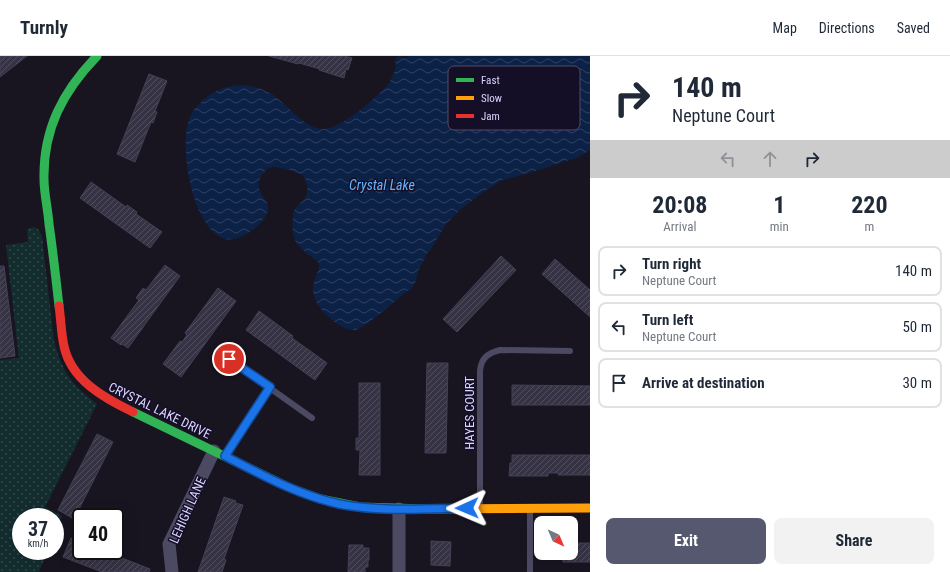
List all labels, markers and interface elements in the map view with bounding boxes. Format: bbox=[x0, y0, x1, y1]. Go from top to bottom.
text: Turnly bbox=[20, 16, 68, 39]
text: Map bbox=[773, 20, 797, 36]
text: Directions bbox=[819, 20, 875, 36]
text: Saved bbox=[897, 20, 930, 36]
legend bbox=[448, 66, 580, 130]
text: 140 m bbox=[672, 71, 742, 104]
icon: right bbox=[606, 72, 658, 124]
text: Fast bbox=[481, 74, 500, 87]
text: Slow bbox=[481, 92, 502, 105]
text: Neptune Court bbox=[672, 105, 775, 126]
text: Jam bbox=[481, 110, 500, 123]
icon: left bbox=[717, 148, 739, 170]
icon: ahead bbox=[759, 148, 781, 170]
icon: right bbox=[801, 148, 823, 170]
water label: Crystal Lake bbox=[349, 177, 415, 193]
text: 20:08 bbox=[652, 191, 707, 219]
text: 1 bbox=[773, 191, 785, 219]
text: 220 bbox=[851, 191, 888, 219]
text: Arrival bbox=[663, 219, 696, 234]
text: min bbox=[770, 219, 789, 234]
text: m bbox=[865, 219, 874, 234]
text: Turn right bbox=[642, 255, 701, 273]
icon: right bbox=[608, 260, 630, 282]
text: 140 m bbox=[895, 262, 932, 280]
text: Neptune Court bbox=[642, 273, 716, 288]
text: Turn left bbox=[642, 311, 693, 329]
icon: left bbox=[608, 316, 630, 338]
text: 50 m bbox=[902, 318, 932, 336]
text: Neptune Court bbox=[642, 329, 716, 344]
pin bbox=[212, 342, 246, 376]
icon: arrive bbox=[218, 348, 240, 370]
icon: arrive bbox=[608, 372, 630, 394]
text: Arrive at destination bbox=[642, 374, 765, 392]
text: 30 m bbox=[902, 374, 932, 392]
street label: HAYES COURT bbox=[462, 376, 477, 450]
street label: CRYSTAL LAKE DRIVE bbox=[106, 379, 213, 442]
street label: LEHIGH LANE bbox=[166, 475, 209, 546]
position arrow bbox=[446, 487, 488, 529]
speed limit sign: 40 bbox=[72, 508, 124, 560]
north arrow bbox=[534, 516, 578, 560]
map controls bbox=[534, 516, 578, 560]
text: 37 bbox=[28, 517, 48, 541]
button: Exit bbox=[606, 518, 766, 564]
button: Share bbox=[774, 518, 934, 564]
text: km/h bbox=[28, 538, 48, 549]

